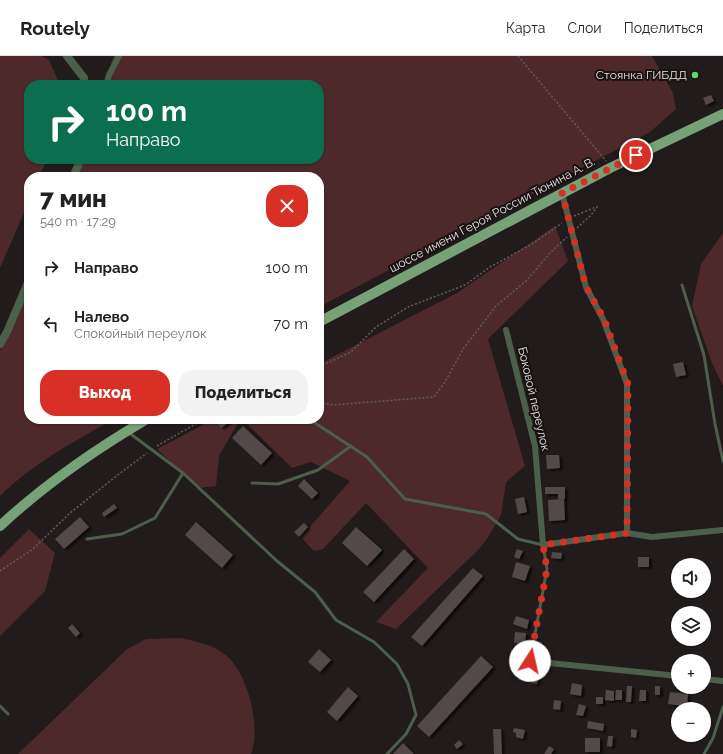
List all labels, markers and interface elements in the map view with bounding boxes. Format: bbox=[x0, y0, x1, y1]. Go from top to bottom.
text: Routely bbox=[20, 17, 90, 39]
text: Карта bbox=[506, 20, 545, 36]
text: Слои bbox=[567, 20, 602, 36]
text: Поделиться bbox=[624, 20, 703, 36]
place label: Стоянка ГИБДД bbox=[596, 68, 687, 82]
marker: Стоянка ГИБДД bbox=[690, 70, 700, 80]
text: 100 m bbox=[106, 95, 187, 128]
icon: right bbox=[40, 96, 92, 148]
text: Направо bbox=[106, 129, 180, 150]
pin bbox=[619, 138, 653, 172]
icon: arrive bbox=[625, 144, 647, 166]
street label: шоссе имени Героя России Тюнина А. В. bbox=[387, 155, 597, 275]
text: 7 мин bbox=[40, 184, 107, 213]
button: close bbox=[266, 185, 308, 227]
text: 540 m · 17:29 bbox=[40, 214, 116, 229]
icon: right bbox=[40, 257, 62, 279]
text: Направо bbox=[74, 259, 138, 277]
text: 100 m bbox=[266, 259, 308, 277]
text: Налево bbox=[74, 308, 129, 326]
icon: left bbox=[40, 313, 62, 335]
text: 70 m bbox=[273, 315, 308, 333]
text: Спокойный переулок bbox=[74, 326, 207, 341]
street label: Боковой переулок bbox=[515, 345, 553, 453]
button: Выход bbox=[40, 370, 170, 416]
button: Поделиться bbox=[178, 370, 308, 416]
map controls bbox=[671, 558, 711, 742]
button: sound bbox=[671, 558, 711, 598]
button: layers bbox=[671, 606, 711, 646]
position arrow bbox=[509, 640, 551, 682]
button: + bbox=[671, 654, 711, 694]
button: − bbox=[671, 702, 711, 742]

